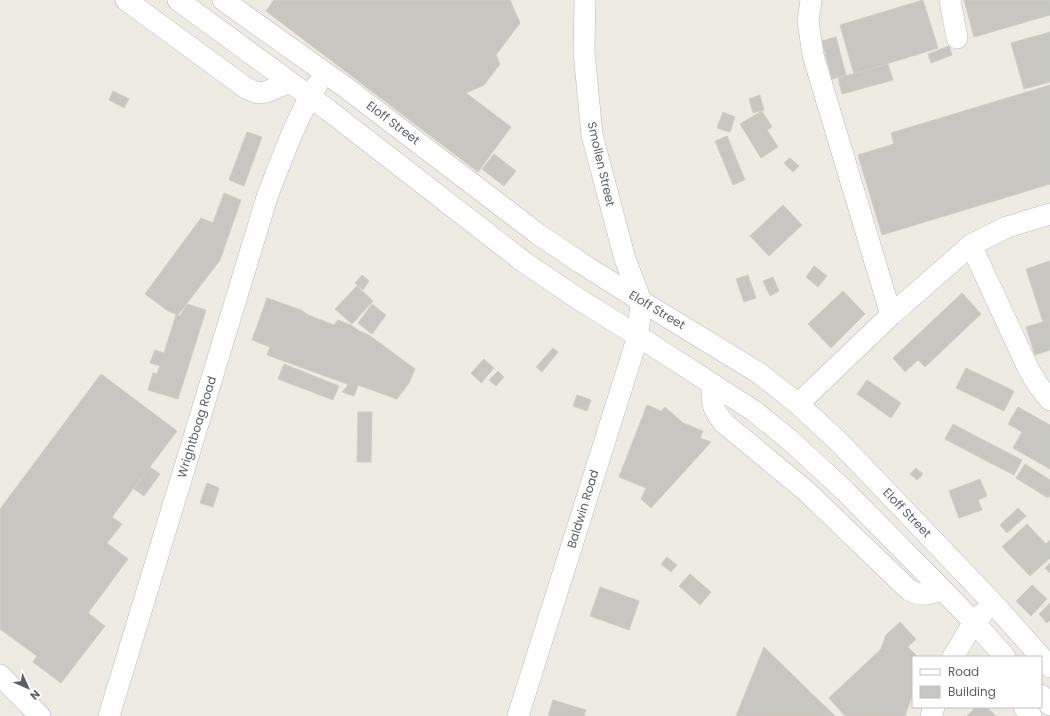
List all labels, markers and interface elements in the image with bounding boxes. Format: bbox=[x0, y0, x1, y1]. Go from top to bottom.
street label: Eloff Street bbox=[363, 97, 424, 148]
street label: Smollen Street bbox=[583, 120, 619, 208]
street label: Eloff Street bbox=[626, 286, 689, 333]
street label: Wrightboag Road bbox=[173, 374, 220, 480]
street label: Baldwin Road bbox=[562, 467, 603, 550]
street label: Eloff Street bbox=[879, 484, 935, 541]
legend bbox=[912, 656, 1042, 708]
text: Road bbox=[948, 663, 979, 680]
north arrow bbox=[8, 668, 48, 708]
text: Building bbox=[948, 683, 996, 700]
text: N bbox=[26, 686, 44, 704]

